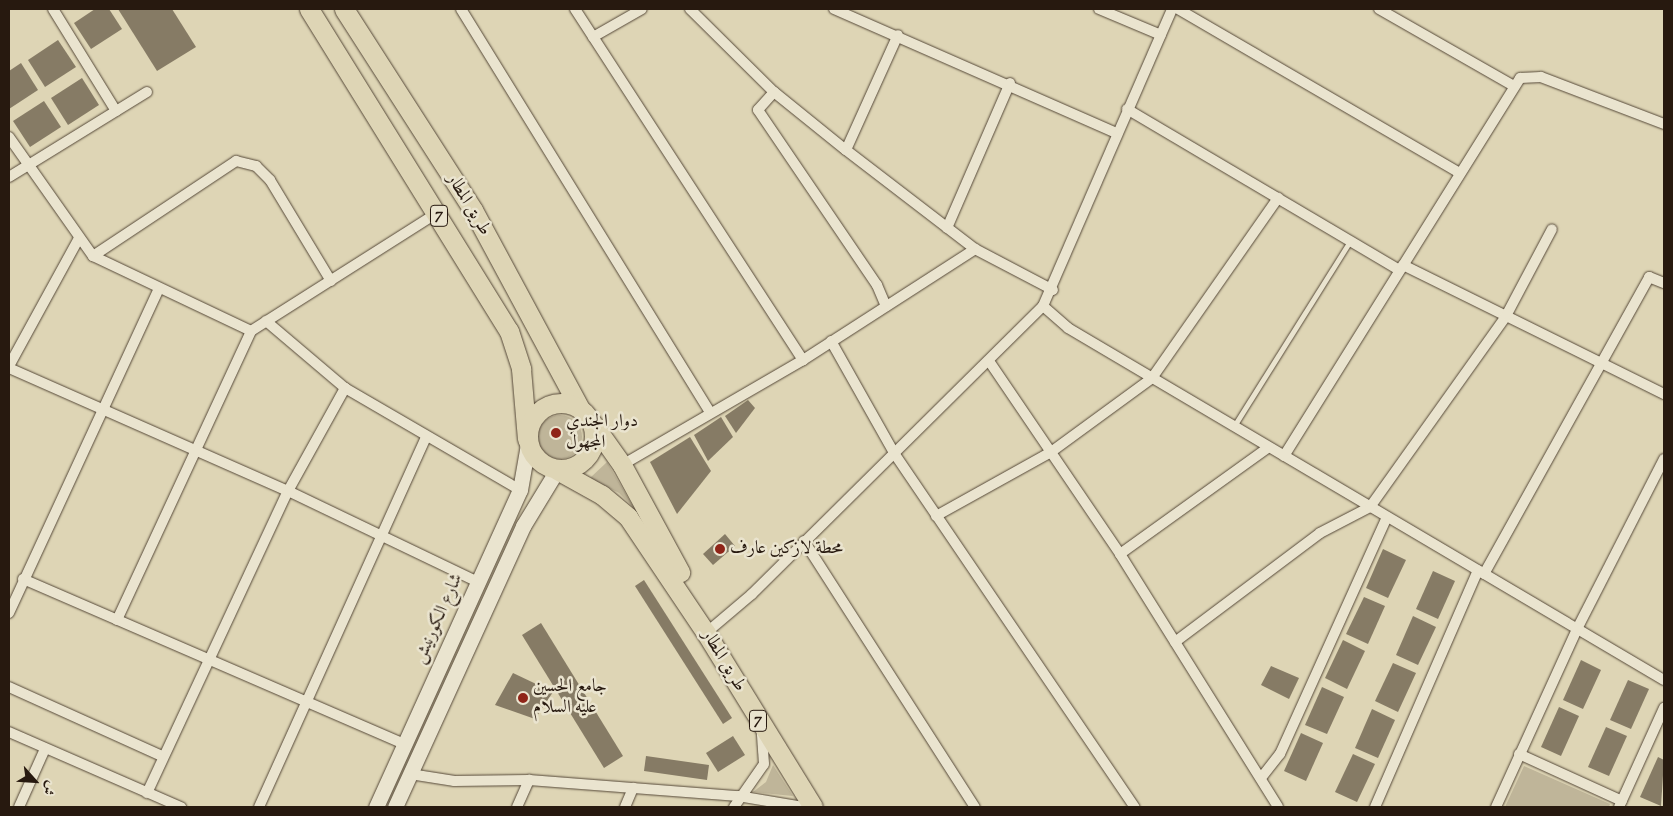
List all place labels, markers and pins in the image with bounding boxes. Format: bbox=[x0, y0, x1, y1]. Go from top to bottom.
place label: دوار الجندي المجهول bbox=[566, 412, 638, 454]
marker: دوار الجندي المجهول bbox=[550, 427, 562, 439]
place label: محطة لازكين عارف bbox=[730, 538, 843, 560]
marker: محطة لازكين عارف bbox=[714, 543, 726, 555]
place label: جامع الحسين عليه السلام bbox=[533, 677, 607, 720]
marker: جامع الحسين عليه السلام bbox=[517, 692, 529, 704]

